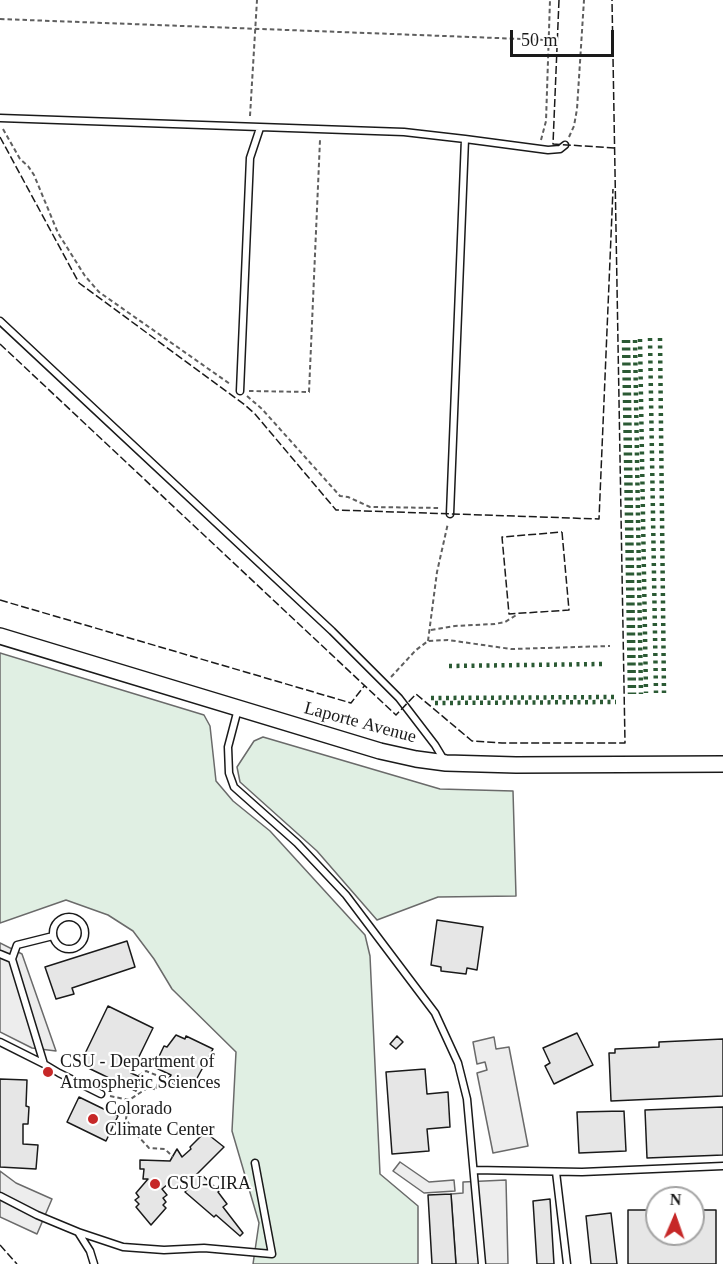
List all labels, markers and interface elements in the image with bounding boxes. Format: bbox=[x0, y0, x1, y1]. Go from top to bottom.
scale bar bbox=[513, 18, 616, 56]
text: 50 m bbox=[521, 30, 558, 50]
street label: Laporte Avenue bbox=[302, 698, 418, 748]
place label: CSU - Department of Atmospheric Sciences bbox=[60, 1051, 220, 1094]
marker: CSU - Department of Atmospheric Sciences bbox=[41, 1065, 55, 1079]
place label: Colorado Climate Center bbox=[105, 1098, 214, 1140]
marker: Colorado Climate Center bbox=[86, 1112, 100, 1126]
place label: CSU-CIRA bbox=[167, 1173, 251, 1195]
marker: CSU-CIRA bbox=[148, 1177, 162, 1191]
north arrow bbox=[645, 1186, 705, 1246]
text: N bbox=[670, 1191, 682, 1208]

